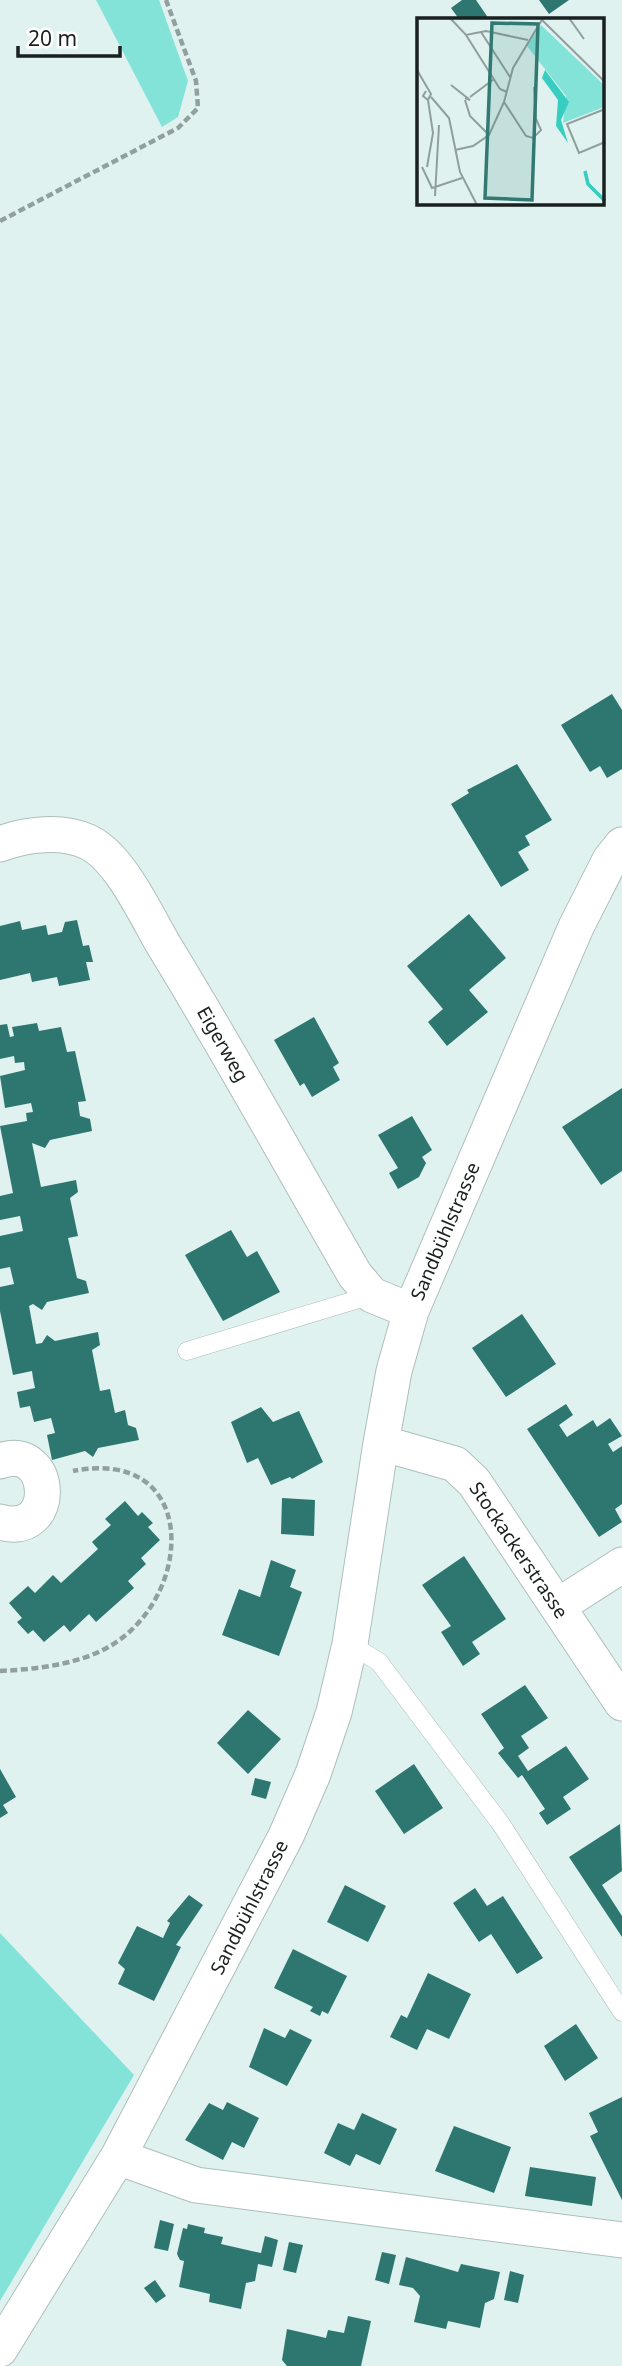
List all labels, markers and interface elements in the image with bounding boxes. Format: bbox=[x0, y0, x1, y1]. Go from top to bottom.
scale bar bbox=[18, 14, 119, 58]
inset map bbox=[417, 18, 604, 205]
text: 20 m bbox=[28, 24, 77, 52]
street label: Eigerweg bbox=[191, 1002, 255, 1086]
street label: Sandbühlstrasse bbox=[404, 1158, 486, 1304]
street label: Stockackerstrasse bbox=[464, 1477, 574, 1623]
street label: Sandbühlstrasse bbox=[204, 1835, 294, 1979]

